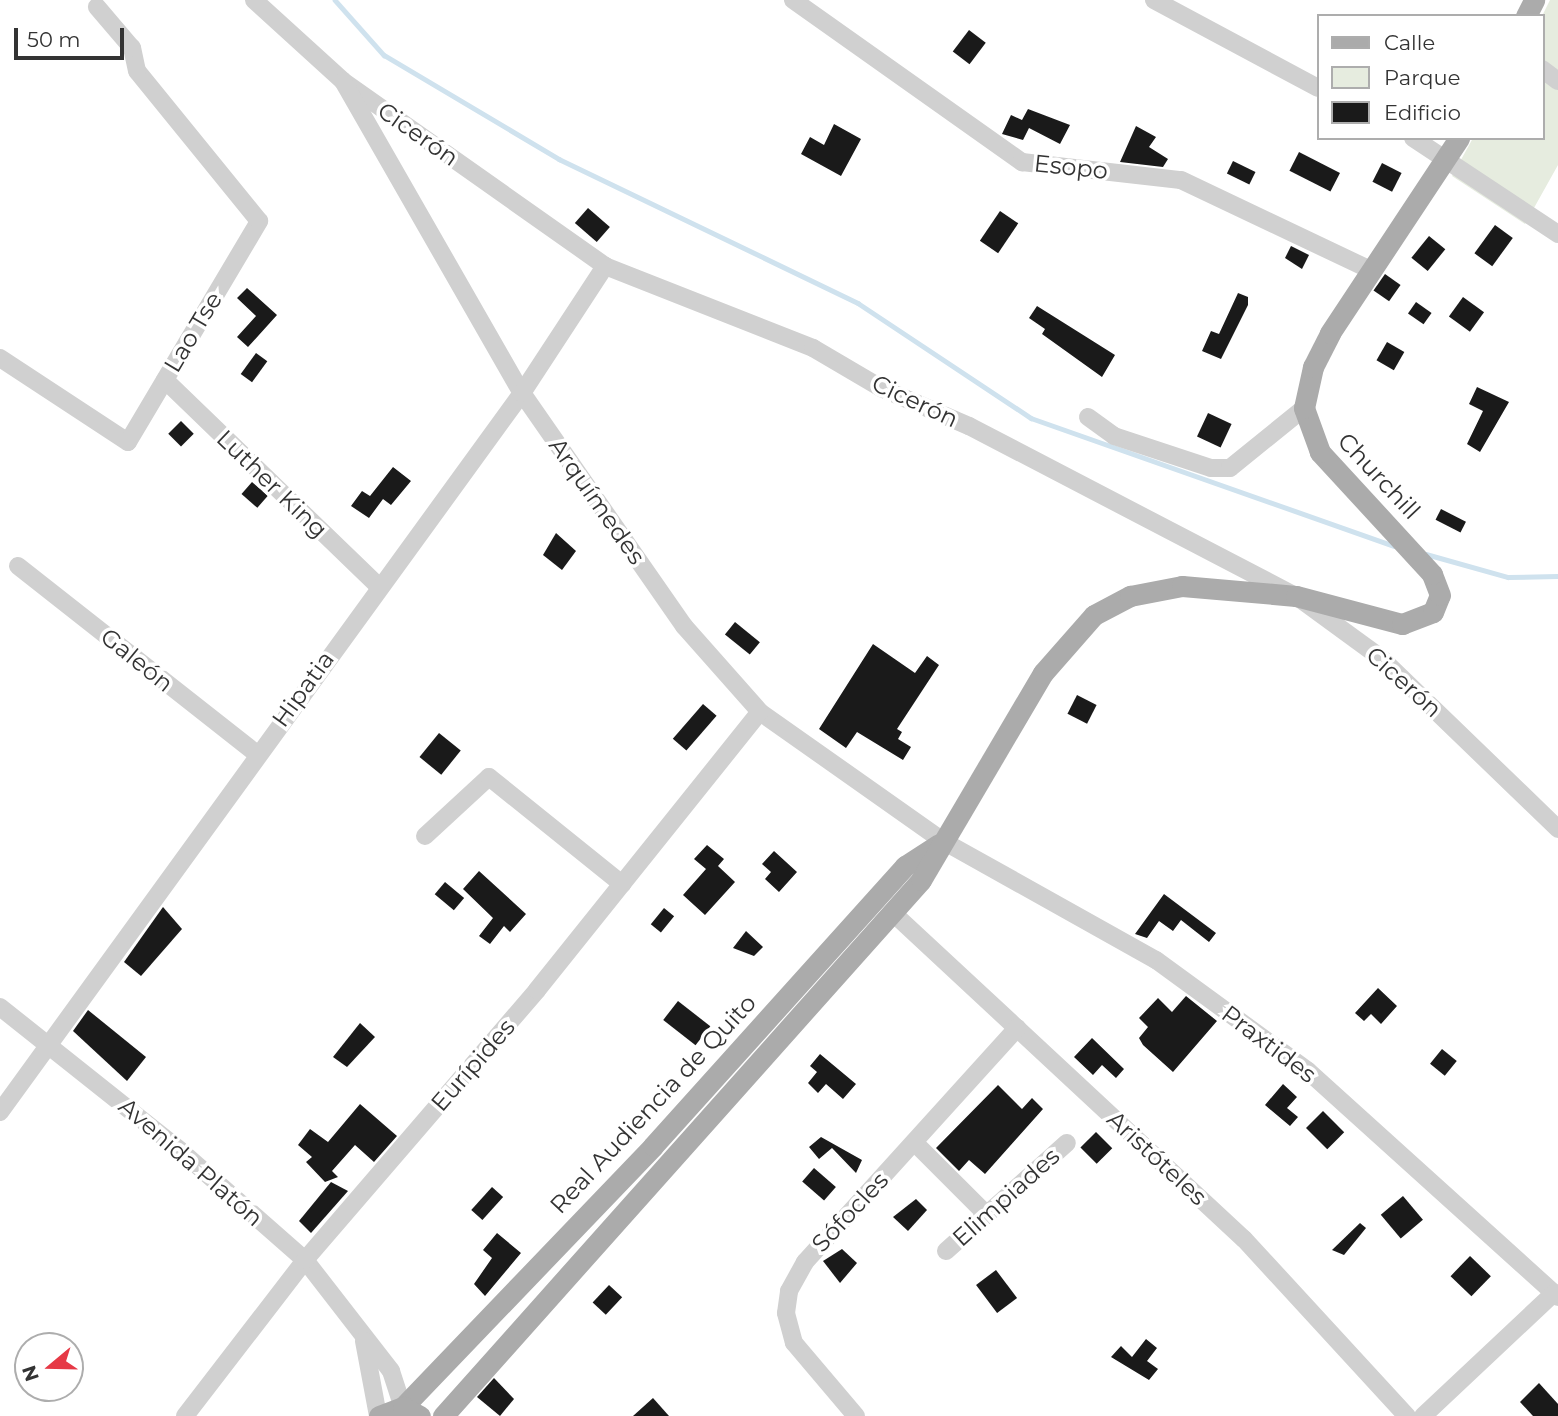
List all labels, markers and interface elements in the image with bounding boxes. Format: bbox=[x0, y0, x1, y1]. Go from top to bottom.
scale bar bbox=[18, 14, 128, 58]
legend bbox=[1316, 14, 1544, 140]
text: 50 m bbox=[27, 27, 81, 52]
text: Calle bbox=[1384, 30, 1435, 55]
text: Parque bbox=[1384, 65, 1460, 90]
street label: Cicerón bbox=[372, 96, 464, 172]
text: Edificio bbox=[1384, 100, 1461, 125]
street label: Esopo bbox=[1033, 149, 1109, 185]
street label: Lao Tse bbox=[158, 287, 228, 377]
street label: Cicerón bbox=[867, 369, 963, 433]
street label: Luther King bbox=[211, 424, 333, 544]
street label: Churchill bbox=[1332, 427, 1426, 525]
street label: Arquímedes bbox=[543, 432, 651, 570]
street label: Galeón bbox=[95, 622, 179, 698]
street label: Cicerón bbox=[1360, 641, 1448, 723]
street label: Hipatia bbox=[266, 645, 340, 733]
street label: Real Audiencia de Quito bbox=[544, 988, 762, 1220]
street label: Praxtides bbox=[1216, 999, 1322, 1089]
street label: Eurípides bbox=[425, 1013, 521, 1117]
street label: Avenida Platón bbox=[113, 1092, 269, 1232]
street label: Aristóteles bbox=[1101, 1105, 1213, 1211]
street label: Elimpiades bbox=[947, 1142, 1065, 1252]
street label: Sófocles bbox=[806, 1166, 894, 1258]
north arrow bbox=[14, 1332, 84, 1402]
text: N bbox=[17, 1362, 44, 1384]

